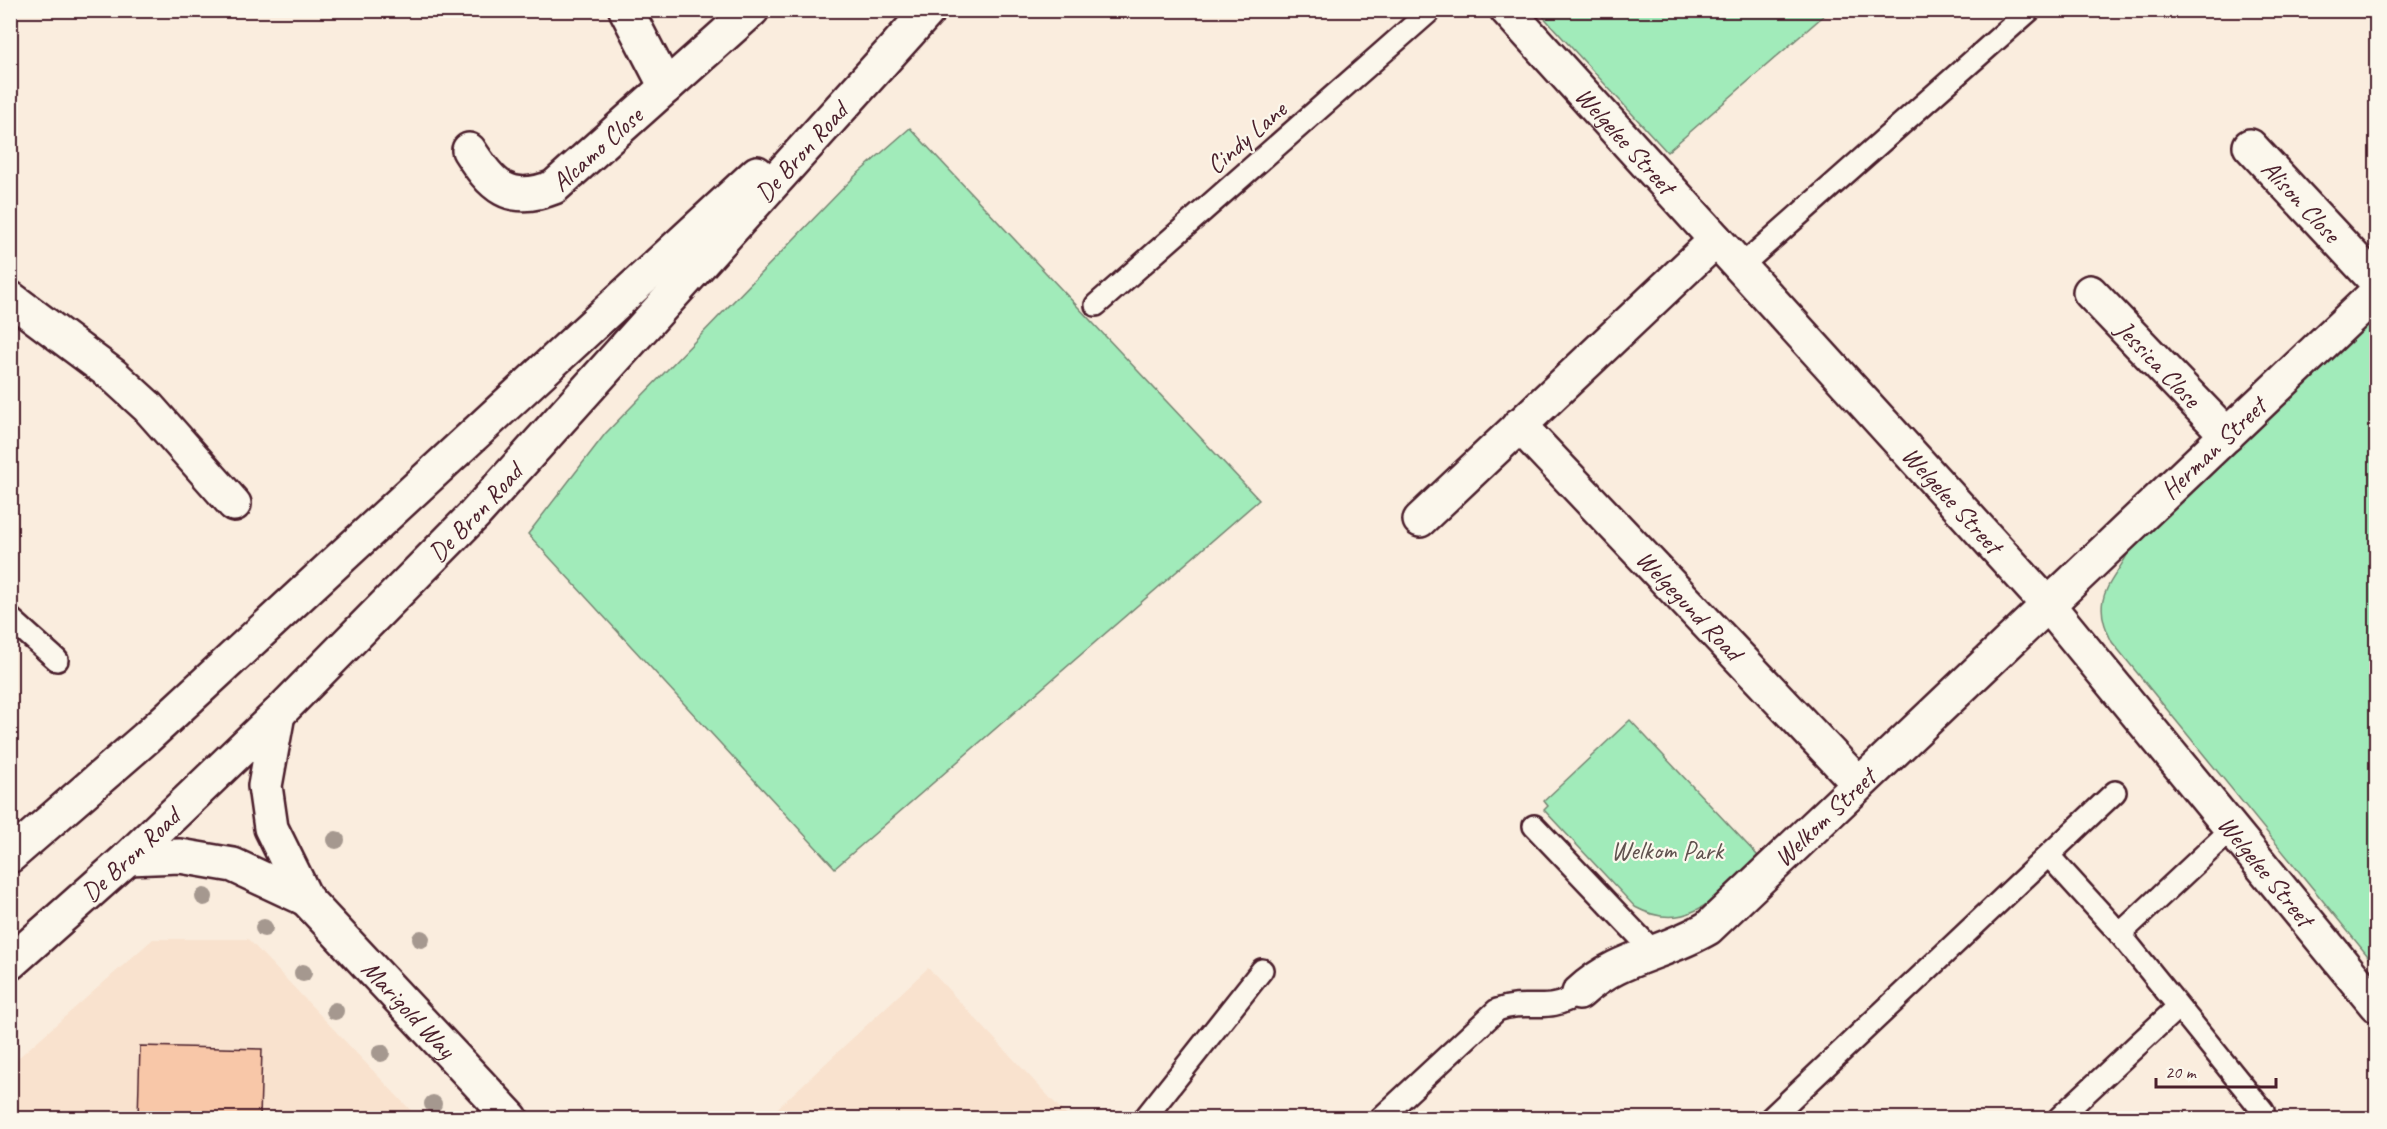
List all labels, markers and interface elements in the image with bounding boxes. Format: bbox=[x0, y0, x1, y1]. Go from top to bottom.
street label: Welgelee Street bbox=[1568, 80, 1685, 204]
street label: De Bron Road bbox=[748, 92, 858, 209]
street label: Cindy Lane bbox=[1199, 92, 1294, 181]
street label: Alcamo Close bbox=[545, 98, 651, 199]
street label: Alison Close bbox=[2254, 153, 2349, 251]
street label: Jessica Close bbox=[2107, 312, 2209, 416]
street label: Herman Street bbox=[2154, 388, 2276, 506]
street label: Welgelee Street bbox=[1895, 439, 2012, 563]
street label: De Bron Road bbox=[421, 454, 532, 569]
street label: Welgegund Road bbox=[1629, 543, 1752, 670]
street label: Welkom Street bbox=[1767, 759, 1885, 874]
street label: De Bron Road bbox=[74, 798, 190, 909]
street label: Welgelee Street bbox=[2210, 809, 2323, 936]
park label: Welkom Park bbox=[1611, 834, 1725, 867]
street label: Marigold Way bbox=[354, 953, 464, 1067]
scale bar bbox=[2156, 1051, 2276, 1089]
text: 20 m bbox=[2165, 1061, 2198, 1083]

